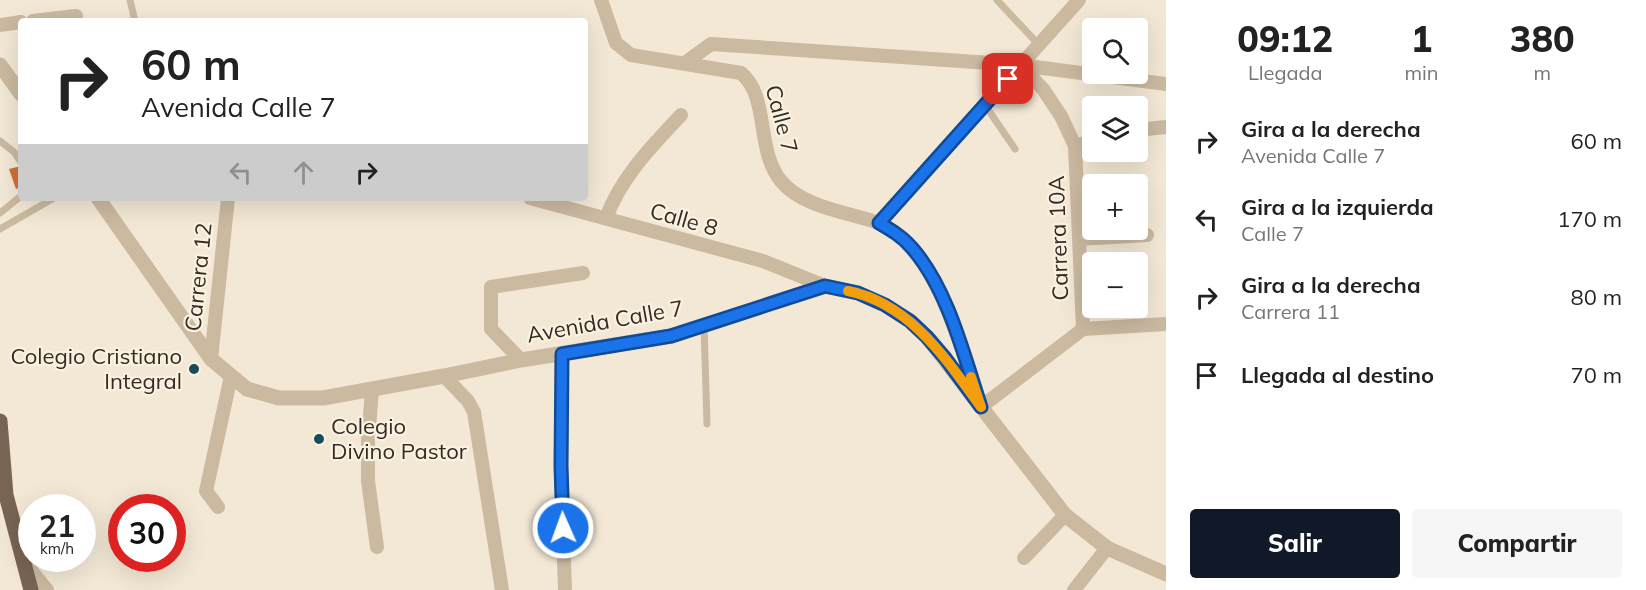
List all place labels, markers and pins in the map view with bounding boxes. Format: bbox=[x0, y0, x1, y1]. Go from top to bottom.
pin bbox=[982, 53, 1033, 104]
place label: Colegio Cristiano Integral bbox=[10, 342, 182, 395]
marker: Colegio Cristiano Integral bbox=[187, 362, 201, 376]
place label: Colegio Divino Pastor bbox=[331, 412, 467, 465]
marker: Colegio Divino Pastor bbox=[312, 432, 326, 446]

